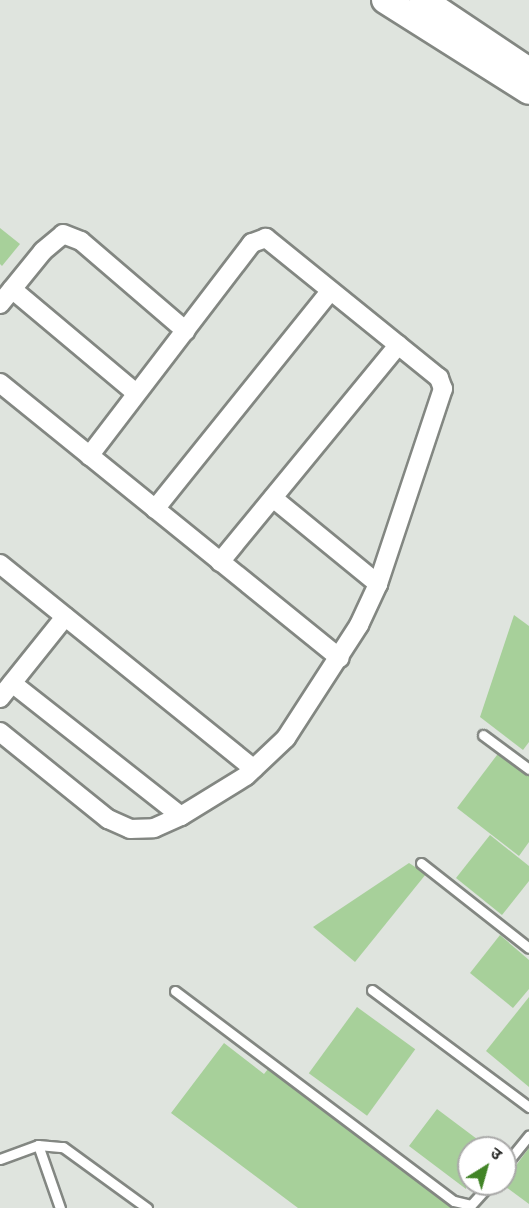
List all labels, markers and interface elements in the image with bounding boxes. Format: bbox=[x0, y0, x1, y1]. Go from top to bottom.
north arrow bbox=[457, 1136, 517, 1196]
text: उ bbox=[487, 1143, 506, 1163]

